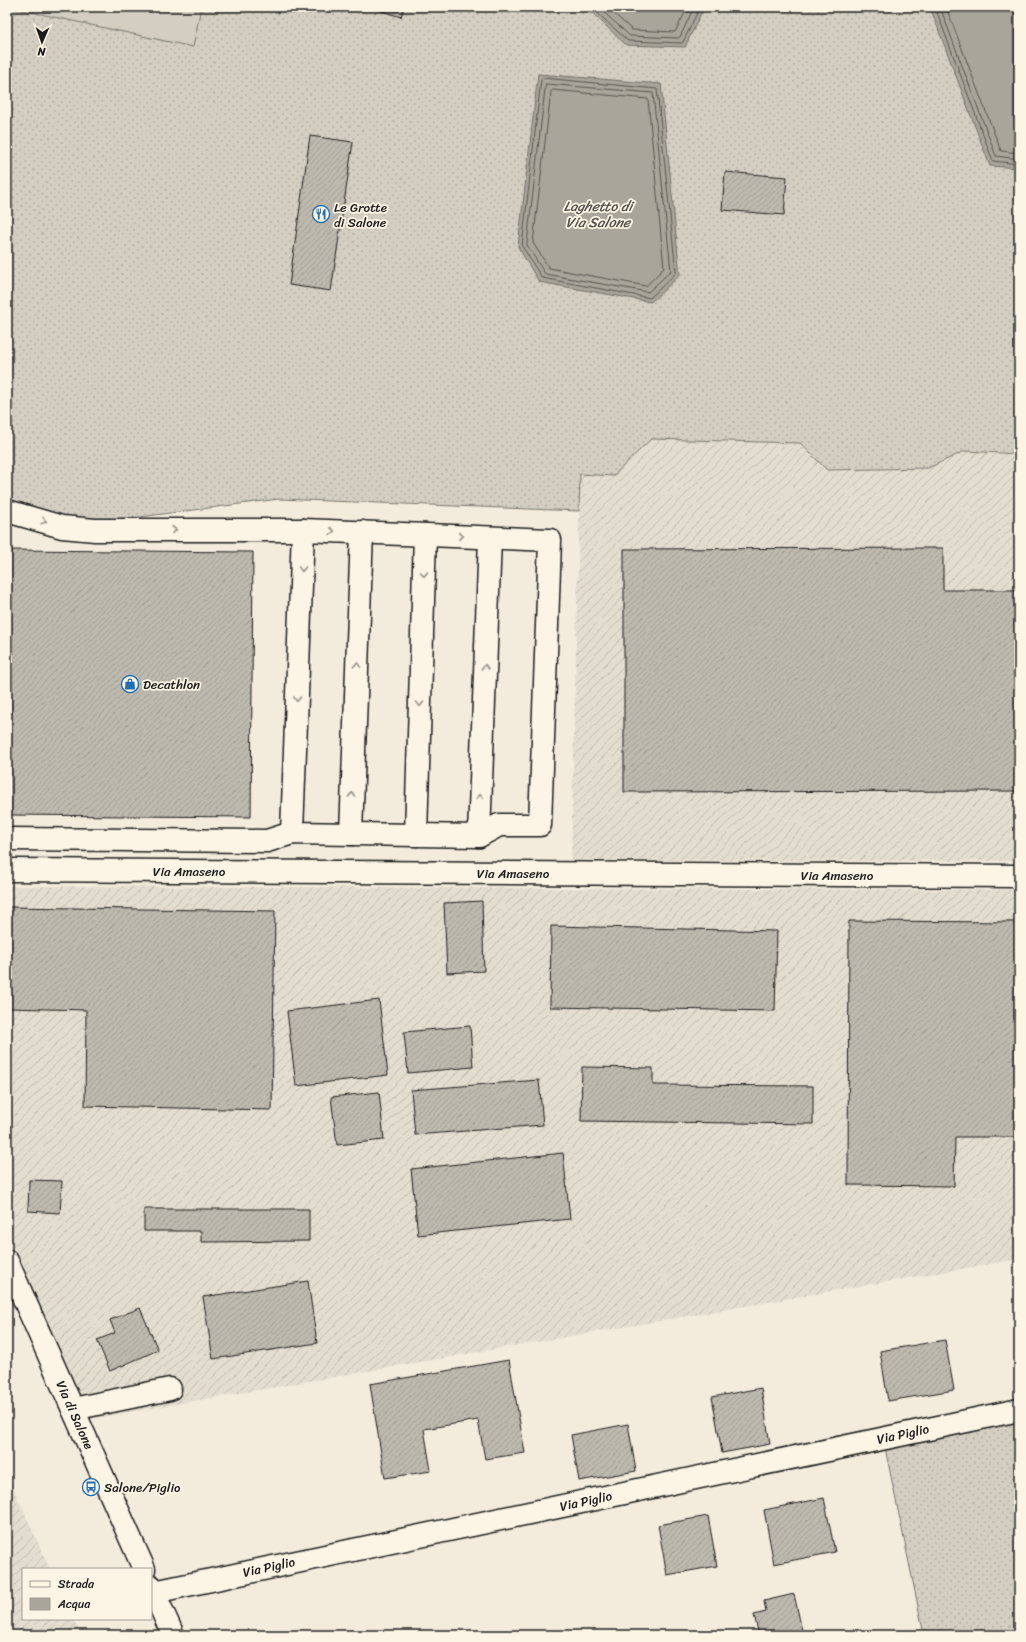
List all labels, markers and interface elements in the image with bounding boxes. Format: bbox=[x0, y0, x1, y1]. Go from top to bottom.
north arrow bbox=[22, 22, 62, 62]
text: N bbox=[37, 42, 47, 61]
water label: Laghetto di Via Salone bbox=[564, 194, 635, 235]
place label: Le Grotte di Salone bbox=[334, 196, 387, 234]
restaurant icon: Le Grotte di Salone bbox=[311, 204, 331, 224]
one-way arrow bbox=[41, 516, 48, 525]
one-way arrow bbox=[171, 526, 177, 534]
one-way arrow bbox=[329, 527, 335, 536]
one-way arrow bbox=[458, 532, 464, 541]
one-way arrow bbox=[297, 566, 306, 572]
one-way arrow bbox=[419, 571, 428, 577]
one-way arrow bbox=[353, 662, 361, 668]
one-way arrow bbox=[481, 664, 489, 670]
place label: Decathlon bbox=[143, 673, 200, 696]
shop icon: Decathlon bbox=[120, 674, 140, 694]
one-way arrow bbox=[293, 696, 301, 702]
one-way arrow bbox=[416, 701, 424, 707]
one-way arrow bbox=[348, 792, 357, 798]
one-way arrow bbox=[476, 794, 484, 800]
street label: Via Amaseno bbox=[153, 860, 226, 883]
street label: Via Amaseno bbox=[477, 862, 550, 885]
street label: Via Amaseno bbox=[801, 864, 874, 887]
street label: Via di Salone bbox=[50, 1377, 100, 1453]
street label: Via Piglio bbox=[875, 1417, 932, 1451]
place label: Salone/Piglio bbox=[104, 1476, 181, 1499]
bus stop icon: Salone/Piglio bbox=[81, 1477, 101, 1497]
street label: Via Piglio bbox=[558, 1484, 615, 1518]
street label: Via Piglio bbox=[241, 1550, 298, 1584]
legend bbox=[22, 1568, 152, 1620]
text: Strada bbox=[58, 1573, 95, 1595]
text: Acqua bbox=[57, 1593, 91, 1615]

